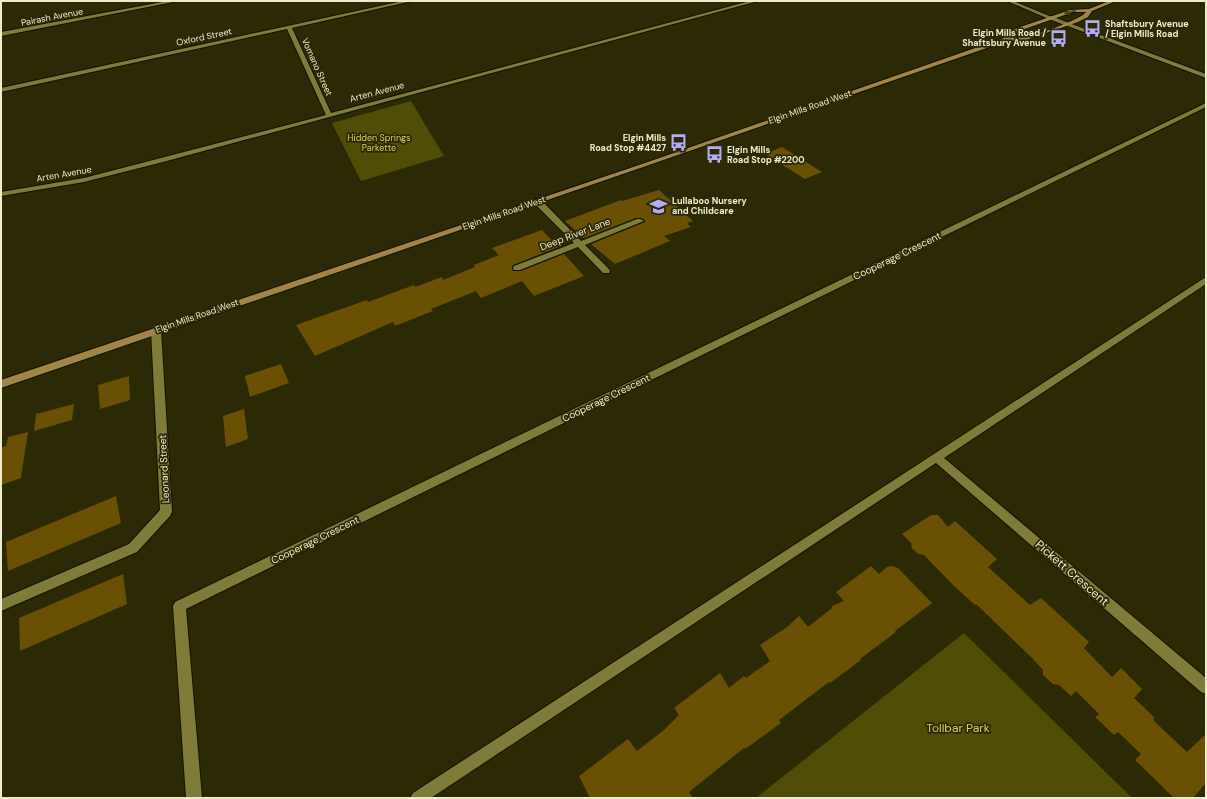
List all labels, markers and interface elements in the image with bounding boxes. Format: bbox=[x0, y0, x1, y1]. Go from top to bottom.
street label: Pairash Avenue bbox=[20, 5, 84, 29]
one-way arrow bbox=[1064, 10, 1076, 16]
place label: Shaftsbury Avenue / Elgin Mills Road bbox=[1105, 18, 1189, 40]
bus stop icon: Shaftsbury Avenue / Elgin Mills Road bbox=[1082, 19, 1102, 39]
street label: Oxford Street bbox=[175, 25, 233, 49]
place label: Elgin Mills Road / Shaftsbury Avenue bbox=[962, 27, 1047, 49]
bus stop icon: Elgin Mills Road / Shaftsbury Avenue bbox=[1049, 28, 1069, 48]
street label: Vomano Street bbox=[299, 36, 335, 98]
street label: Arten Avenue bbox=[348, 79, 406, 105]
street label: Elgin Mills Road West bbox=[767, 87, 854, 127]
park label: Hidden Springs Parkette bbox=[347, 132, 411, 154]
place label: Elgin Mills Road Stop #4427 bbox=[590, 132, 666, 154]
bus stop icon: Elgin Mills Road Stop #4427 bbox=[669, 133, 689, 153]
place label: Elgin Mills Road Stop #2200 bbox=[727, 144, 805, 166]
bus stop icon: Elgin Mills Road Stop #2200 bbox=[704, 145, 724, 165]
street label: Arten Avenue bbox=[35, 163, 93, 185]
street label: Elgin Mills Road West bbox=[461, 193, 548, 233]
place label: Lullaboo Nursery and Childcare bbox=[672, 195, 747, 217]
school or university icon: Lullaboo Nursery and Childcare bbox=[649, 196, 669, 216]
street label: Deep River Lane bbox=[538, 214, 612, 253]
street label: Cooperage Crescent bbox=[851, 229, 943, 283]
street label: Elgin Mills Road West bbox=[154, 296, 241, 336]
street label: Cooperage Crescent bbox=[560, 371, 652, 425]
street label: Leonard Street bbox=[156, 434, 172, 504]
street label: Cooperage Crescent bbox=[269, 513, 361, 567]
street label: Pickett Crescent bbox=[1032, 537, 1112, 610]
park label: Tollbar Park bbox=[926, 720, 990, 736]

